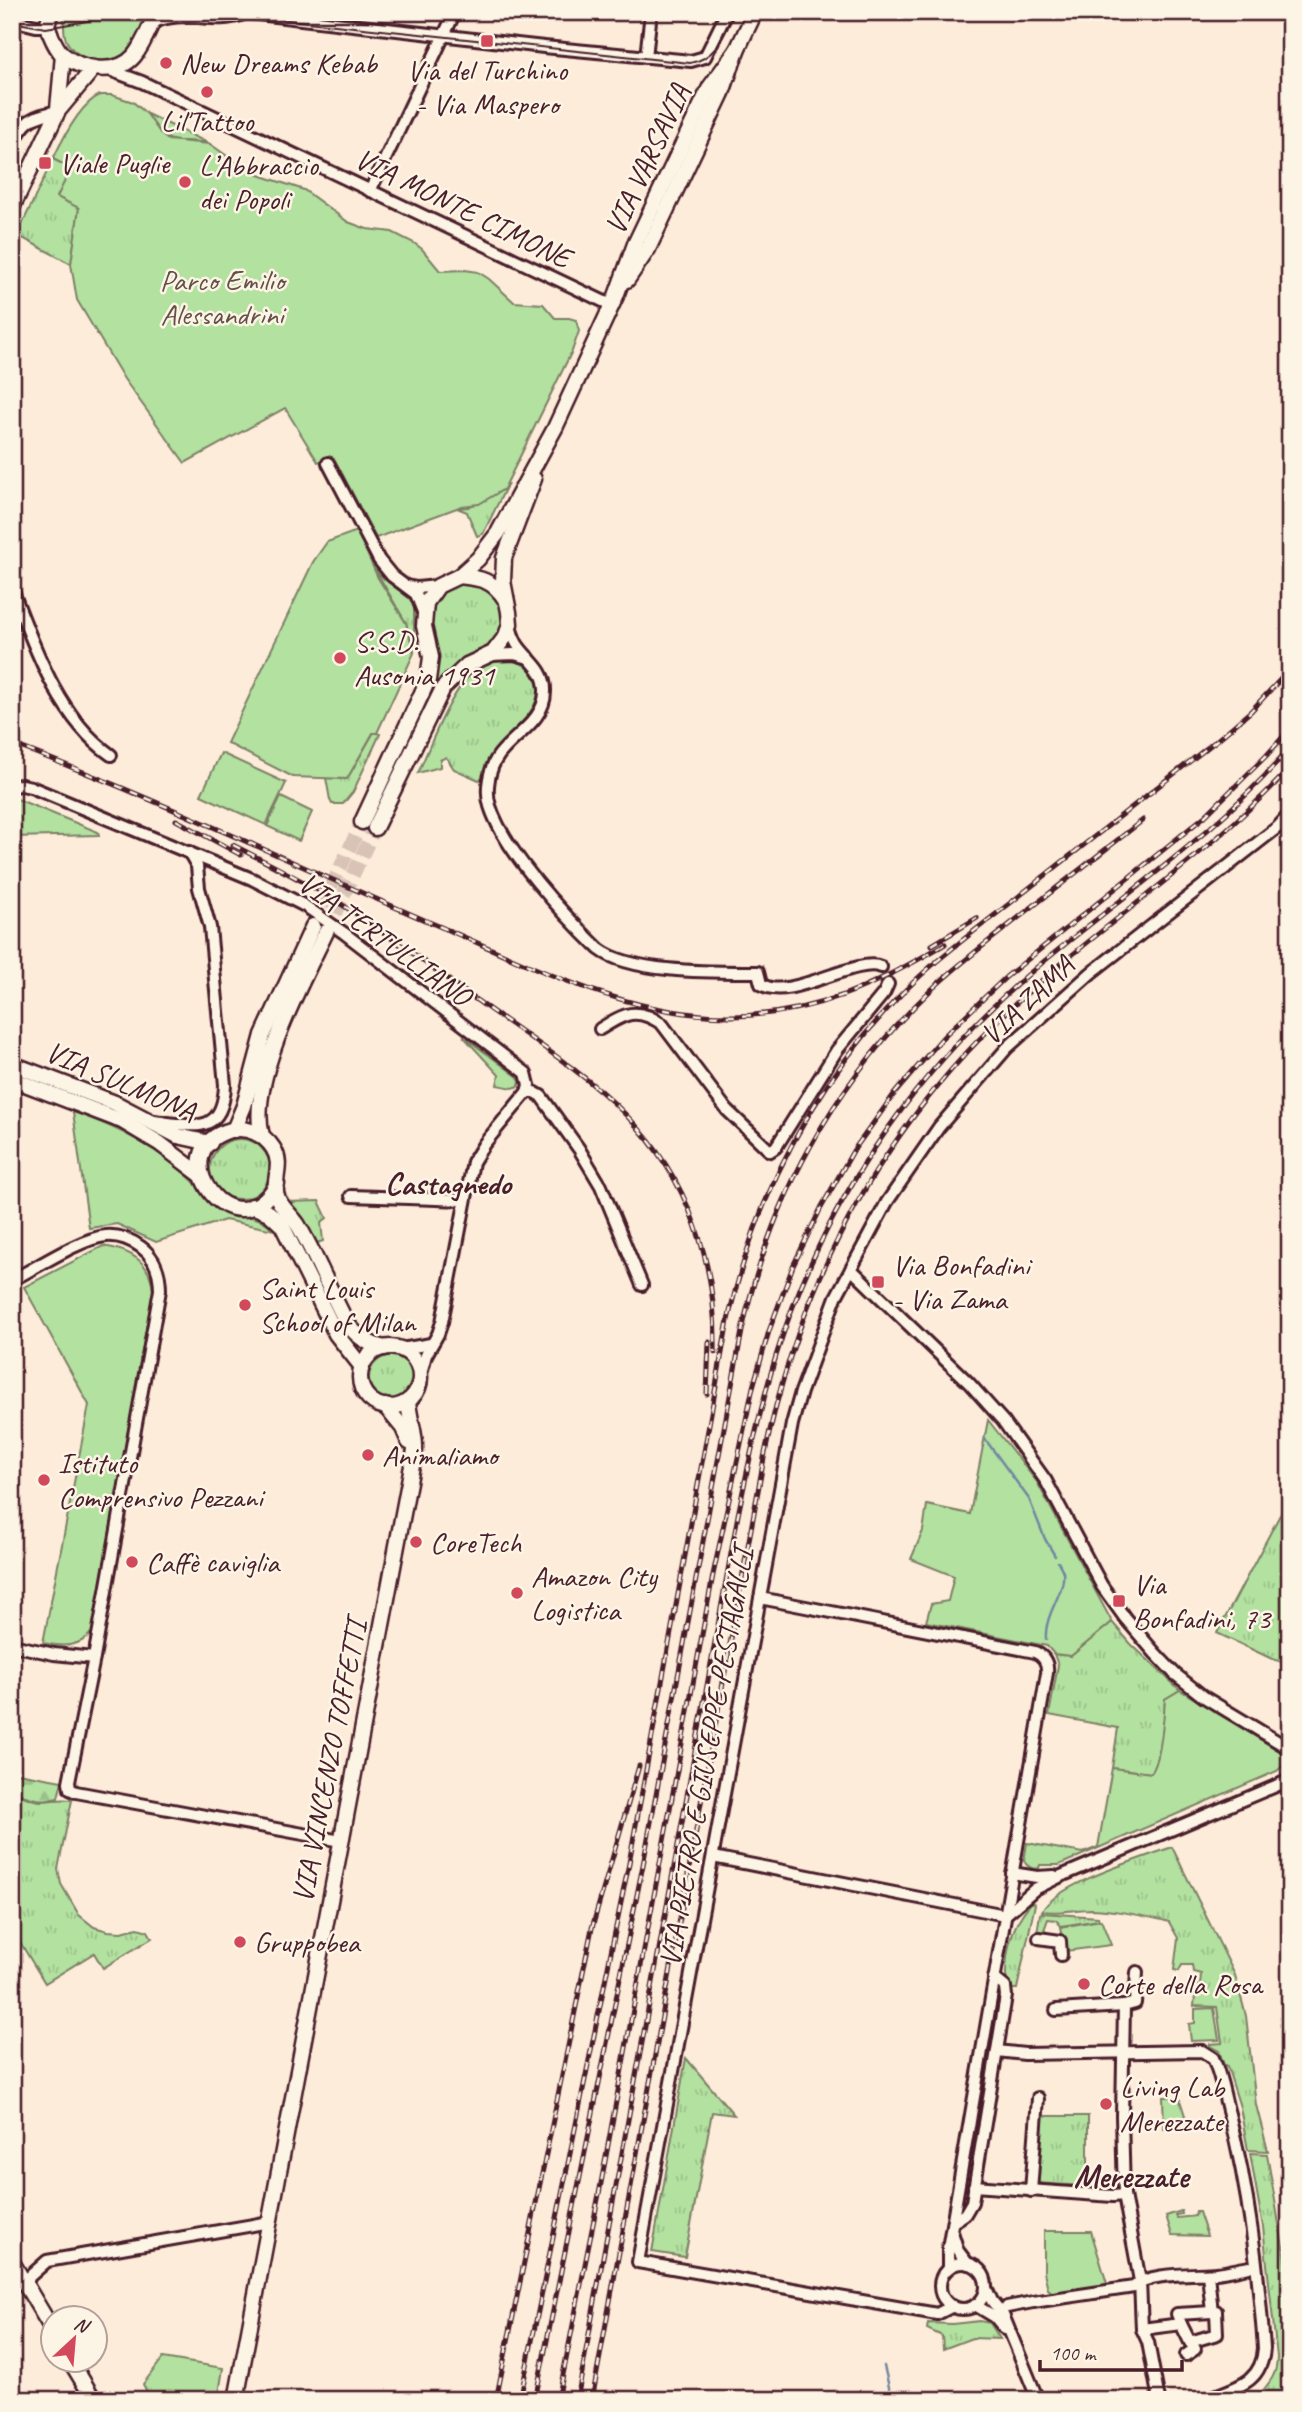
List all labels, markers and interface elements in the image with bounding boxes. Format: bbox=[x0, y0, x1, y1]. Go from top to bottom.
marker: Via del Turchino - Via Maspero bbox=[479, 33, 495, 49]
place label: New Dreams Kebab bbox=[180, 44, 379, 82]
place label: Via del Turchino - Via Maspero bbox=[407, 51, 569, 123]
marker: New Dreams Kebab bbox=[158, 55, 174, 71]
street label: VIA VARSAVIA bbox=[596, 77, 699, 240]
marker: Lil'Tattoo bbox=[199, 84, 215, 100]
place label: Lil'Tattoo bbox=[161, 102, 255, 140]
street label: VIA MONTE CIMONE bbox=[349, 139, 581, 278]
place label: Viale Puglie bbox=[59, 144, 171, 182]
place label: L’Abbraccio dei Popoli bbox=[199, 146, 319, 218]
marker: Viale Puglie bbox=[37, 155, 53, 171]
marker: L’Abbraccio dei Popoli bbox=[177, 174, 193, 190]
park label: Parco Emilio Alessandrini bbox=[160, 261, 288, 333]
place label: S.S.D. Ausonia 1931 bbox=[354, 622, 496, 694]
marker: S.S.D. Ausonia 1931 bbox=[332, 650, 348, 666]
street label: VIA TERTULLIANO bbox=[291, 864, 481, 1016]
street label: VIA ZAMA bbox=[972, 946, 1083, 1053]
street label: VIA SULMONA bbox=[40, 1032, 203, 1130]
district label: Castagnedo bbox=[385, 1163, 513, 1204]
place label: Via Bonfadini - Via Zama bbox=[892, 1246, 1033, 1318]
place label: Saint Louis School of Milan bbox=[259, 1269, 417, 1341]
marker: Via Bonfadini - Via Zama bbox=[870, 1274, 886, 1290]
marker: Saint Louis School of Milan bbox=[237, 1297, 253, 1313]
place label: Animaliamo bbox=[382, 1436, 501, 1474]
place label: Istituto Comprensivo Pezzani bbox=[58, 1444, 266, 1516]
marker: Animaliamo bbox=[360, 1447, 376, 1463]
marker: Istituto Comprensivo Pezzani bbox=[36, 1472, 52, 1488]
place label: CoreTech bbox=[430, 1523, 522, 1561]
marker: CoreTech bbox=[408, 1534, 424, 1550]
street label: VIA PIETRO E GIUSEPPE PESTAGALLI bbox=[650, 1539, 763, 1969]
place label: Caffè caviglia bbox=[146, 1543, 281, 1581]
marker: Caffè caviglia bbox=[124, 1554, 140, 1570]
place label: Amazon City Logistica bbox=[531, 1557, 658, 1629]
place label: Via Bonfadini, 73 bbox=[1133, 1565, 1273, 1637]
marker: Amazon City Logistica bbox=[509, 1585, 525, 1601]
marker: Via Bonfadini, 73 bbox=[1111, 1593, 1127, 1609]
street label: VIA VINCENZO TOFFETTI bbox=[283, 1610, 376, 1906]
place label: Gruppobea bbox=[254, 1923, 362, 1961]
marker: Gruppobea bbox=[232, 1934, 248, 1950]
place label: Corte della Rosa bbox=[1098, 1965, 1264, 2003]
marker: Corte della Rosa bbox=[1076, 1976, 1092, 1992]
place label: Living Lab Merezzate bbox=[1120, 2068, 1226, 2140]
marker: Living Lab Merezzate bbox=[1098, 2096, 1114, 2112]
district label: Merezzate bbox=[1074, 2155, 1191, 2197]
north arrow bbox=[38, 2304, 108, 2374]
text: N bbox=[70, 2311, 94, 2339]
scale bar bbox=[1040, 2328, 1181, 2372]
text: 100 m bbox=[1050, 2340, 1097, 2366]

